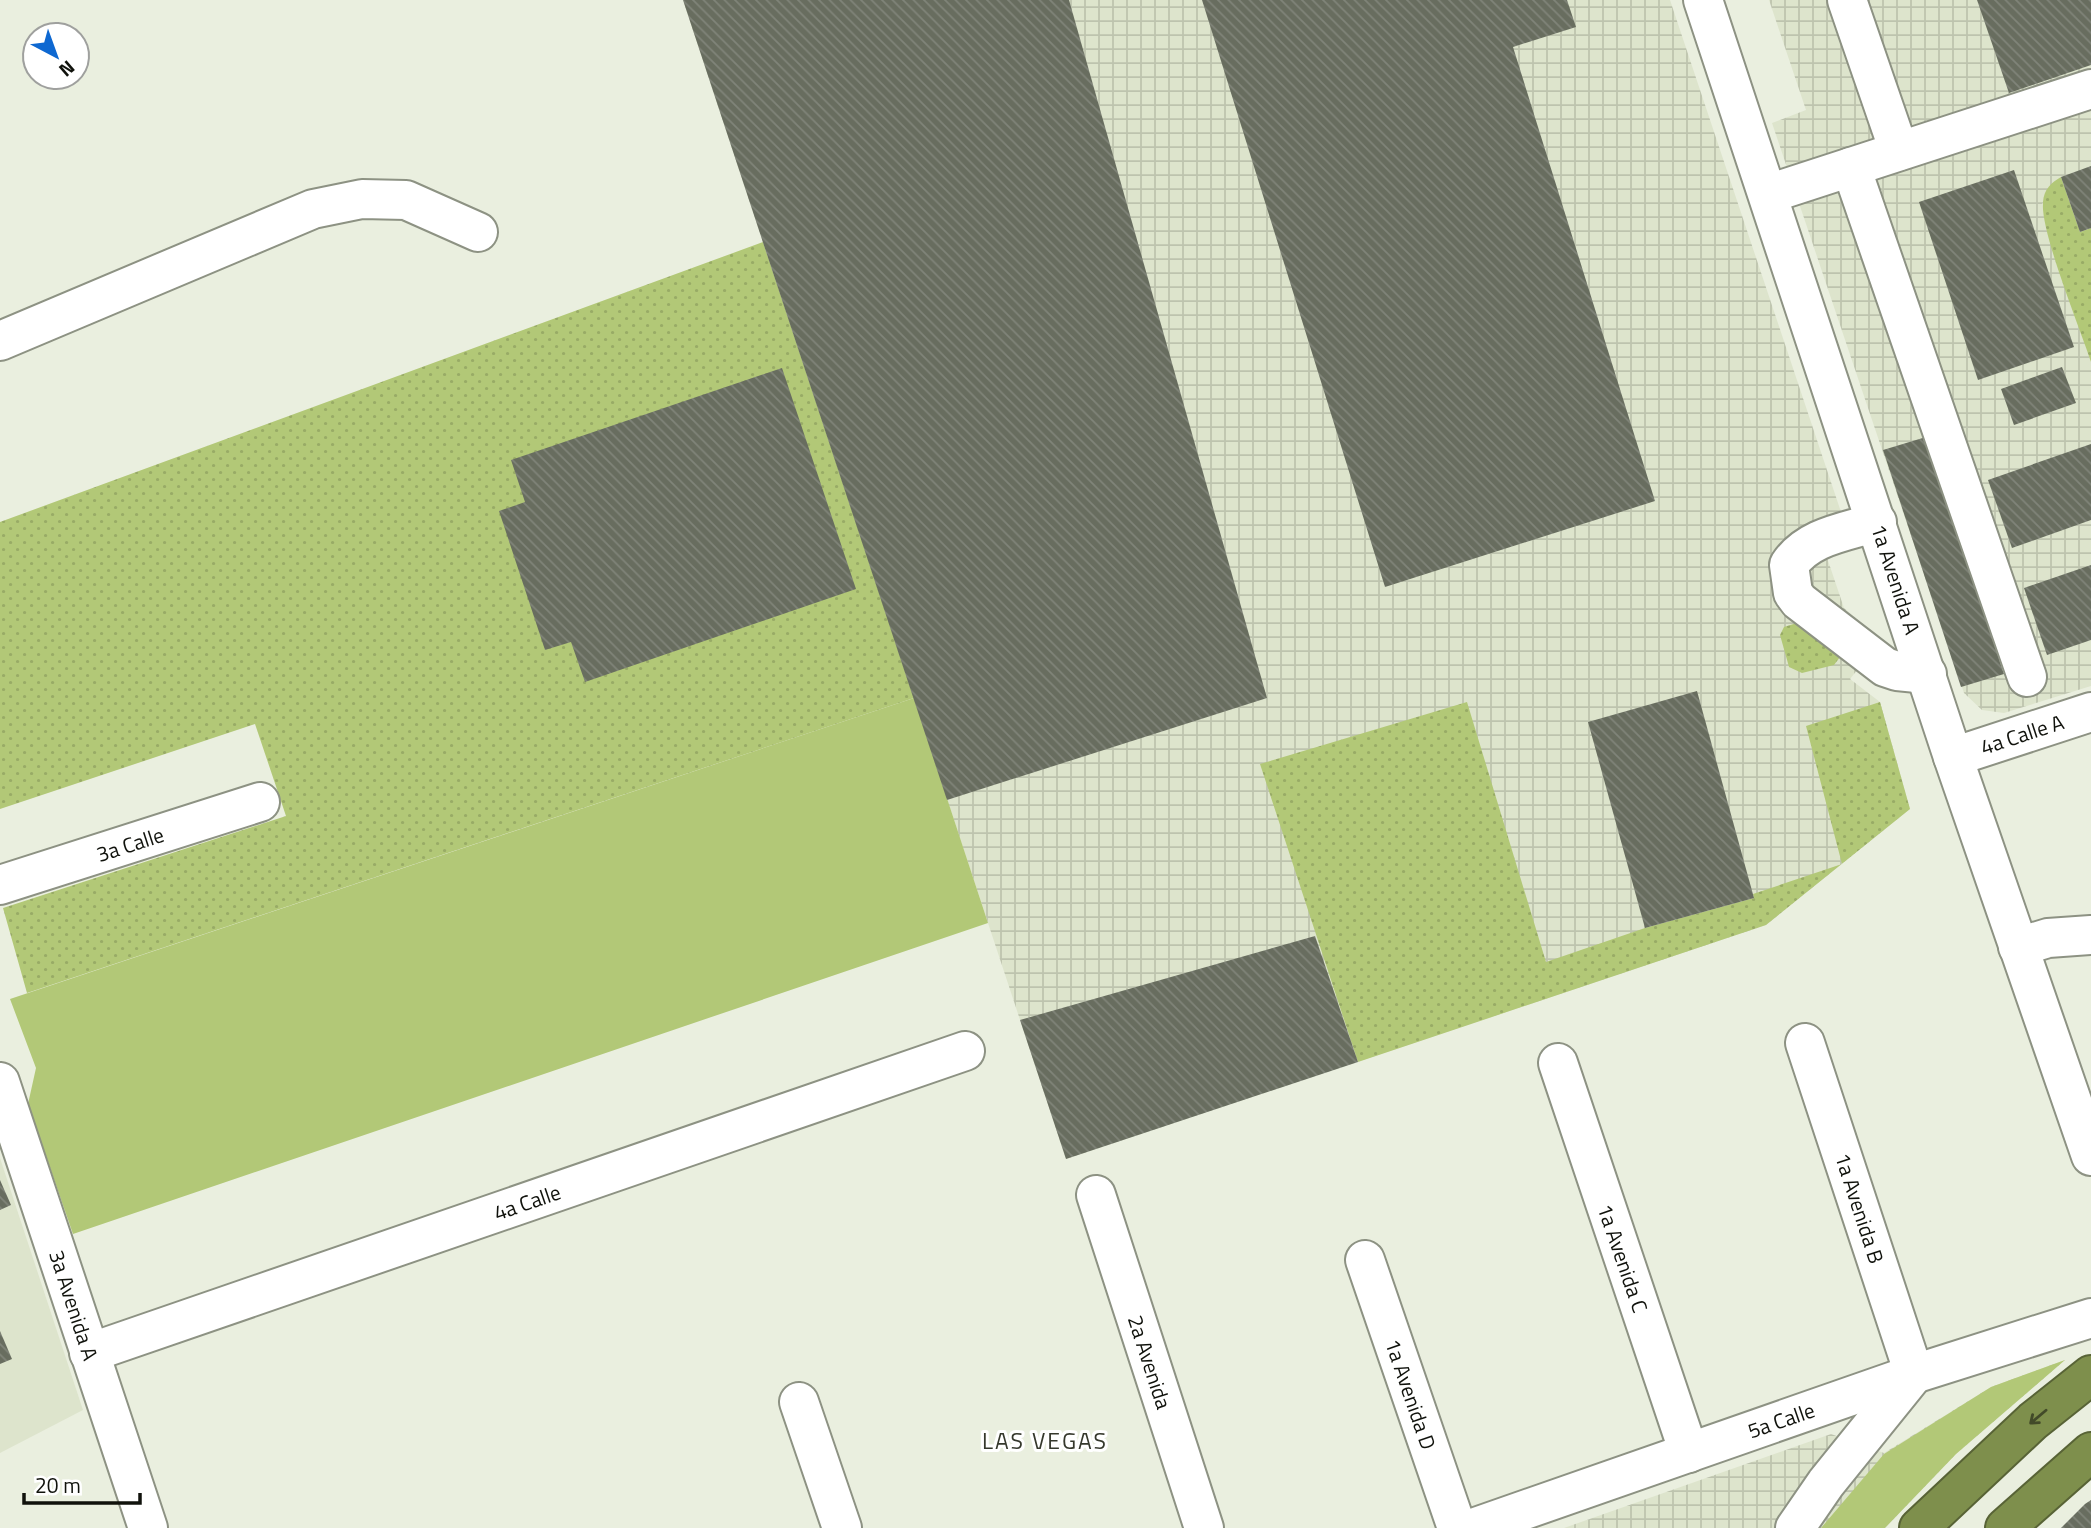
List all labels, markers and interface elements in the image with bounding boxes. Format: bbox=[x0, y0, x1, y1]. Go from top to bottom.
north arrow bbox=[21, 21, 91, 91]
text: N bbox=[53, 54, 82, 84]
street label: 1a Avenida A bbox=[1863, 520, 1929, 639]
street label: 4a Calle A bbox=[1976, 705, 2068, 763]
street label: 3a Calle bbox=[92, 818, 168, 870]
street label: 1a Avenida B bbox=[1827, 1149, 1893, 1267]
street label: 4a Calle bbox=[489, 1176, 565, 1228]
street label: 1a Avenida C bbox=[1589, 1199, 1657, 1317]
street label: 3a Avenida A bbox=[41, 1246, 107, 1365]
street label: 2a Avenida bbox=[1120, 1311, 1180, 1414]
street label: 1a Avenida D bbox=[1377, 1334, 1445, 1454]
street label: 5a Calle bbox=[1743, 1394, 1819, 1446]
one-way arrow bbox=[2029, 1410, 2047, 1425]
district label: LAS VEGAS bbox=[982, 1423, 1108, 1458]
scale bar bbox=[24, 1462, 140, 1506]
text: 20 m bbox=[35, 1469, 81, 1501]

